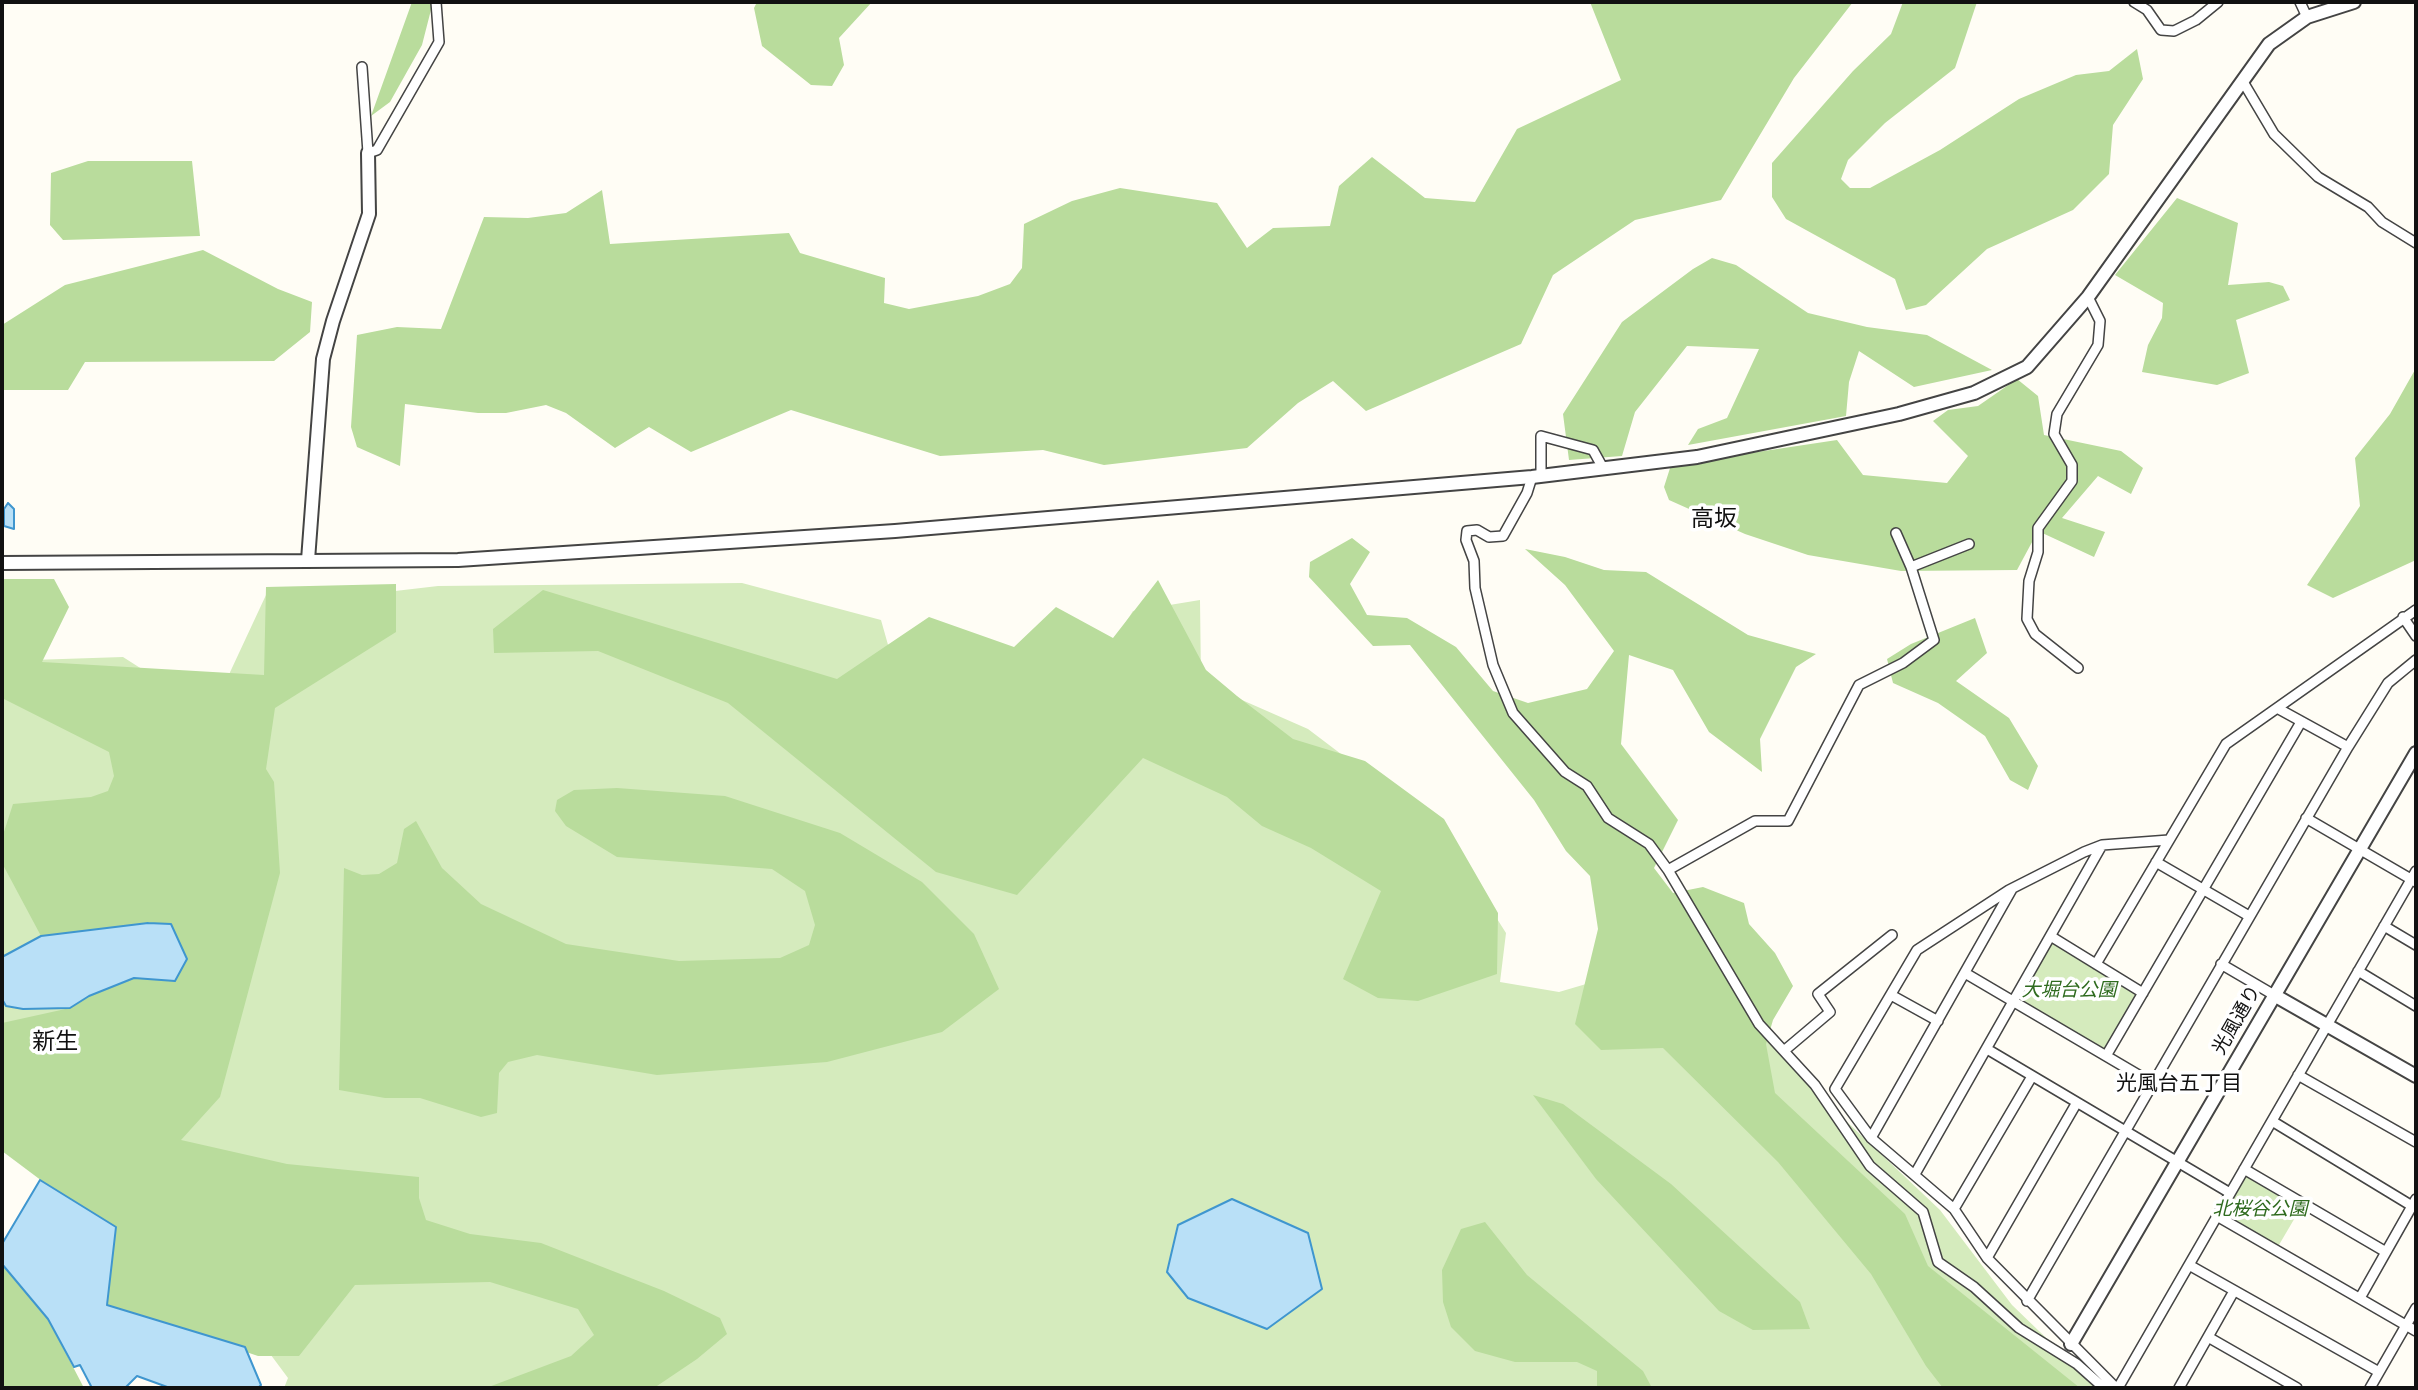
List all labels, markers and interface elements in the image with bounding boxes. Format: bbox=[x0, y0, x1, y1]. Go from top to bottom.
district label: 高坂 bbox=[1691, 505, 1737, 533]
park label: 大堀台公園 bbox=[2022, 980, 2116, 1002]
street label: 光風通り bbox=[2208, 981, 2266, 1059]
district label: 新生 bbox=[32, 1028, 78, 1056]
district label: 光風台五丁目 bbox=[2116, 1071, 2242, 1097]
park label: 北桜谷公園 bbox=[2213, 1199, 2307, 1221]

